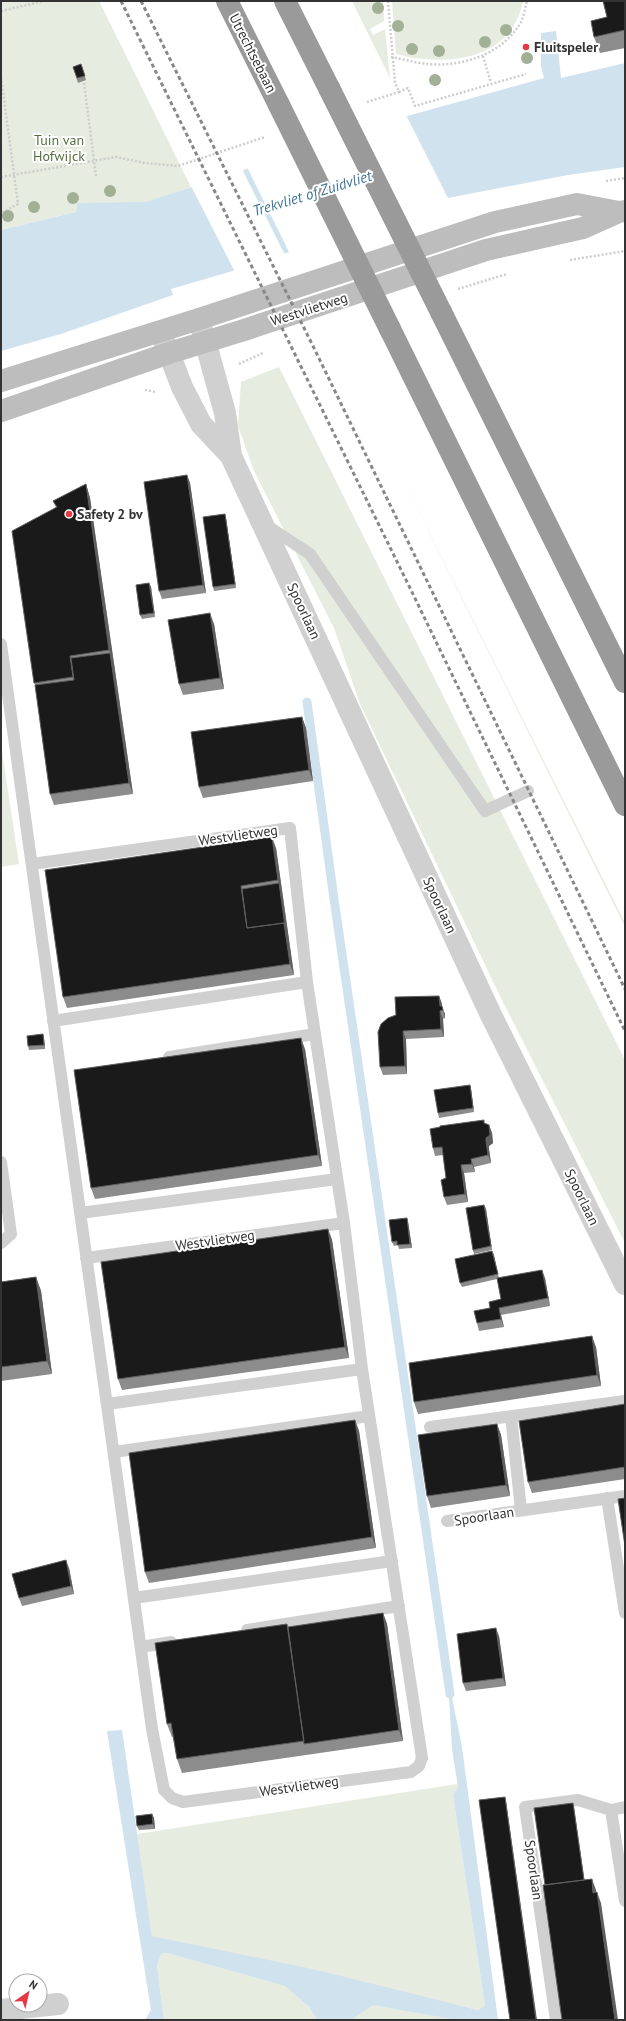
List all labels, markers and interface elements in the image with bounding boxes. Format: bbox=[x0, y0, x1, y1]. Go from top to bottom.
street label: Utrechtsebaan bbox=[225, 10, 281, 96]
place label: Fluitspeler bbox=[534, 38, 598, 56]
marker: Fluitspeler bbox=[521, 42, 531, 52]
park label: Tuin van Hofwijck bbox=[33, 131, 85, 165]
water label: Trekvliet of Zuidvliet bbox=[250, 165, 375, 220]
street label: Westvlietweg bbox=[268, 288, 350, 330]
place label: Safety 2 bv bbox=[77, 505, 143, 523]
marker: Safety 2 bv bbox=[64, 509, 74, 519]
street label: Spoorlaan bbox=[283, 580, 325, 642]
street label: Westvlietweg bbox=[197, 821, 279, 849]
street label: Spoorlaan bbox=[419, 874, 461, 936]
street label: Spoorlaan bbox=[561, 1166, 603, 1228]
street label: Westvlietweg bbox=[174, 1226, 256, 1254]
street label: Spoorlaan bbox=[453, 1502, 515, 1530]
street label: Westvlietweg bbox=[258, 1772, 340, 1800]
street label: Spoorlaan bbox=[521, 1839, 547, 1901]
north arrow bbox=[8, 1973, 48, 2013]
text: N bbox=[27, 1977, 41, 1993]

